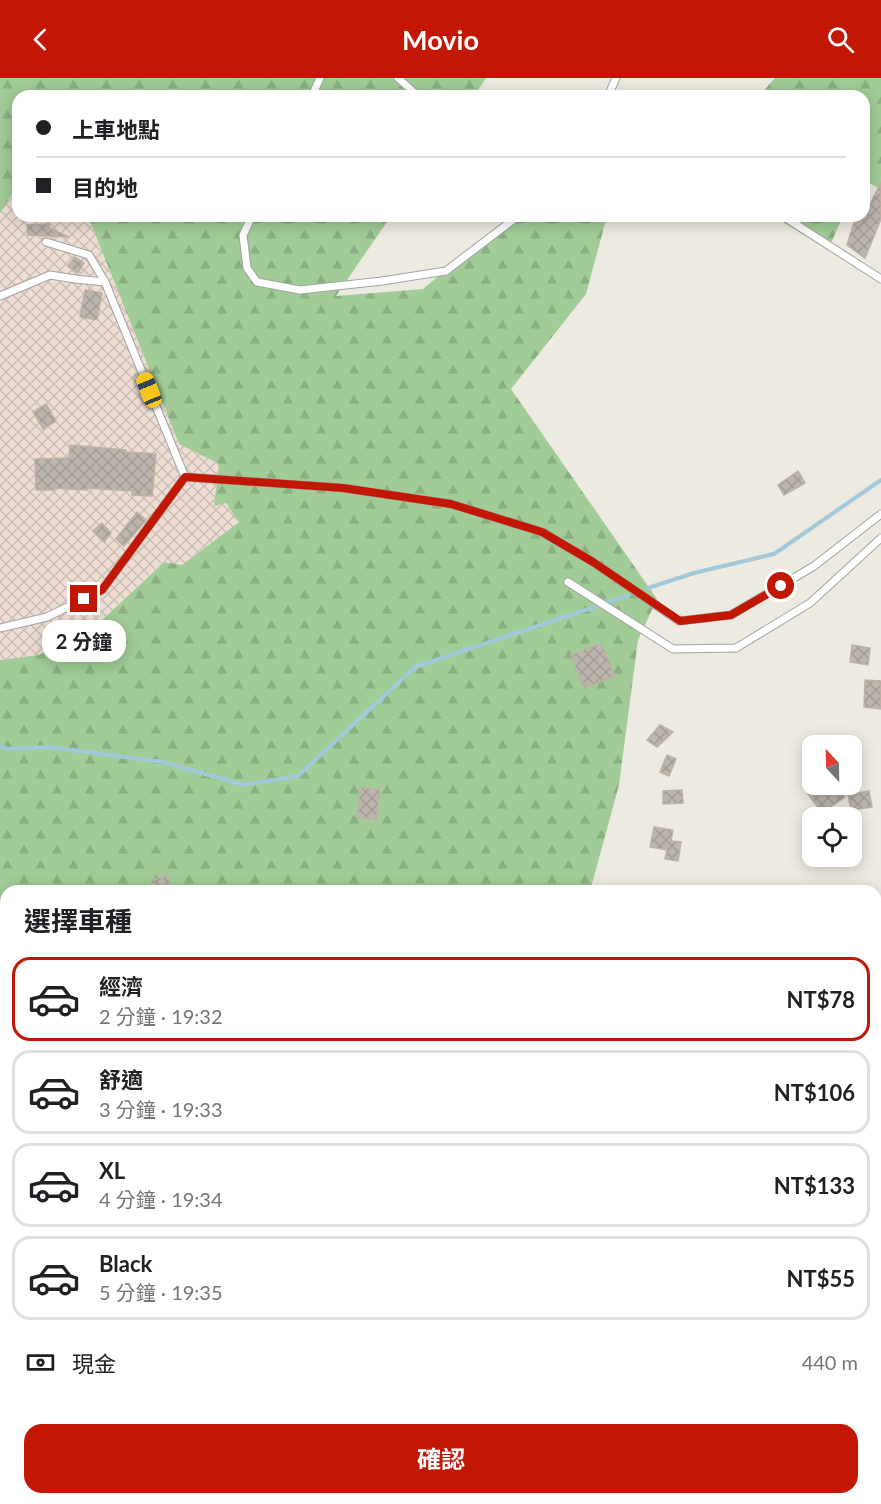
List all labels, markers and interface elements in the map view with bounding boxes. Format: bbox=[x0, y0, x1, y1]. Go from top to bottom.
icon: back bbox=[24, 23, 57, 56]
text: Movio bbox=[402, 23, 479, 56]
icon: search bbox=[824, 23, 857, 56]
text: 上車地點 bbox=[72, 116, 160, 143]
text: 目的地 bbox=[72, 174, 138, 201]
car bbox=[134, 370, 164, 410]
route start bbox=[767, 572, 794, 599]
route end bbox=[70, 585, 97, 612]
callout: 2 分鐘 bbox=[42, 620, 126, 662]
text: 2 分鐘 bbox=[56, 629, 112, 653]
north arrow bbox=[802, 735, 862, 795]
map controls bbox=[802, 735, 862, 867]
button: locate bbox=[802, 807, 862, 867]
text: 選擇車種 bbox=[24, 904, 132, 937]
icon: car bbox=[27, 972, 81, 1026]
text: 經濟 bbox=[99, 973, 143, 1000]
text: NT$78 bbox=[787, 986, 855, 1013]
text: 2 分鐘 · 19:32 bbox=[99, 1004, 223, 1028]
icon: car bbox=[27, 1065, 81, 1119]
text: 舒適 bbox=[99, 1066, 143, 1093]
text: NT$106 bbox=[774, 1079, 855, 1106]
text: 3 分鐘 · 19:33 bbox=[99, 1097, 223, 1121]
text: XL bbox=[99, 1157, 125, 1184]
icon: car bbox=[27, 1158, 81, 1212]
text: NT$133 bbox=[774, 1172, 855, 1199]
text: 4 分鐘 · 19:34 bbox=[99, 1187, 223, 1211]
text: Black bbox=[99, 1250, 152, 1277]
icon: car bbox=[27, 1251, 81, 1305]
text: NT$55 bbox=[787, 1265, 855, 1292]
text: 5 分鐘 · 19:35 bbox=[99, 1280, 223, 1304]
icon: cash bbox=[24, 1346, 57, 1379]
text: 現金 bbox=[72, 1350, 116, 1377]
text: 440 m bbox=[802, 1350, 858, 1374]
button: 確認 bbox=[24, 1424, 858, 1493]

